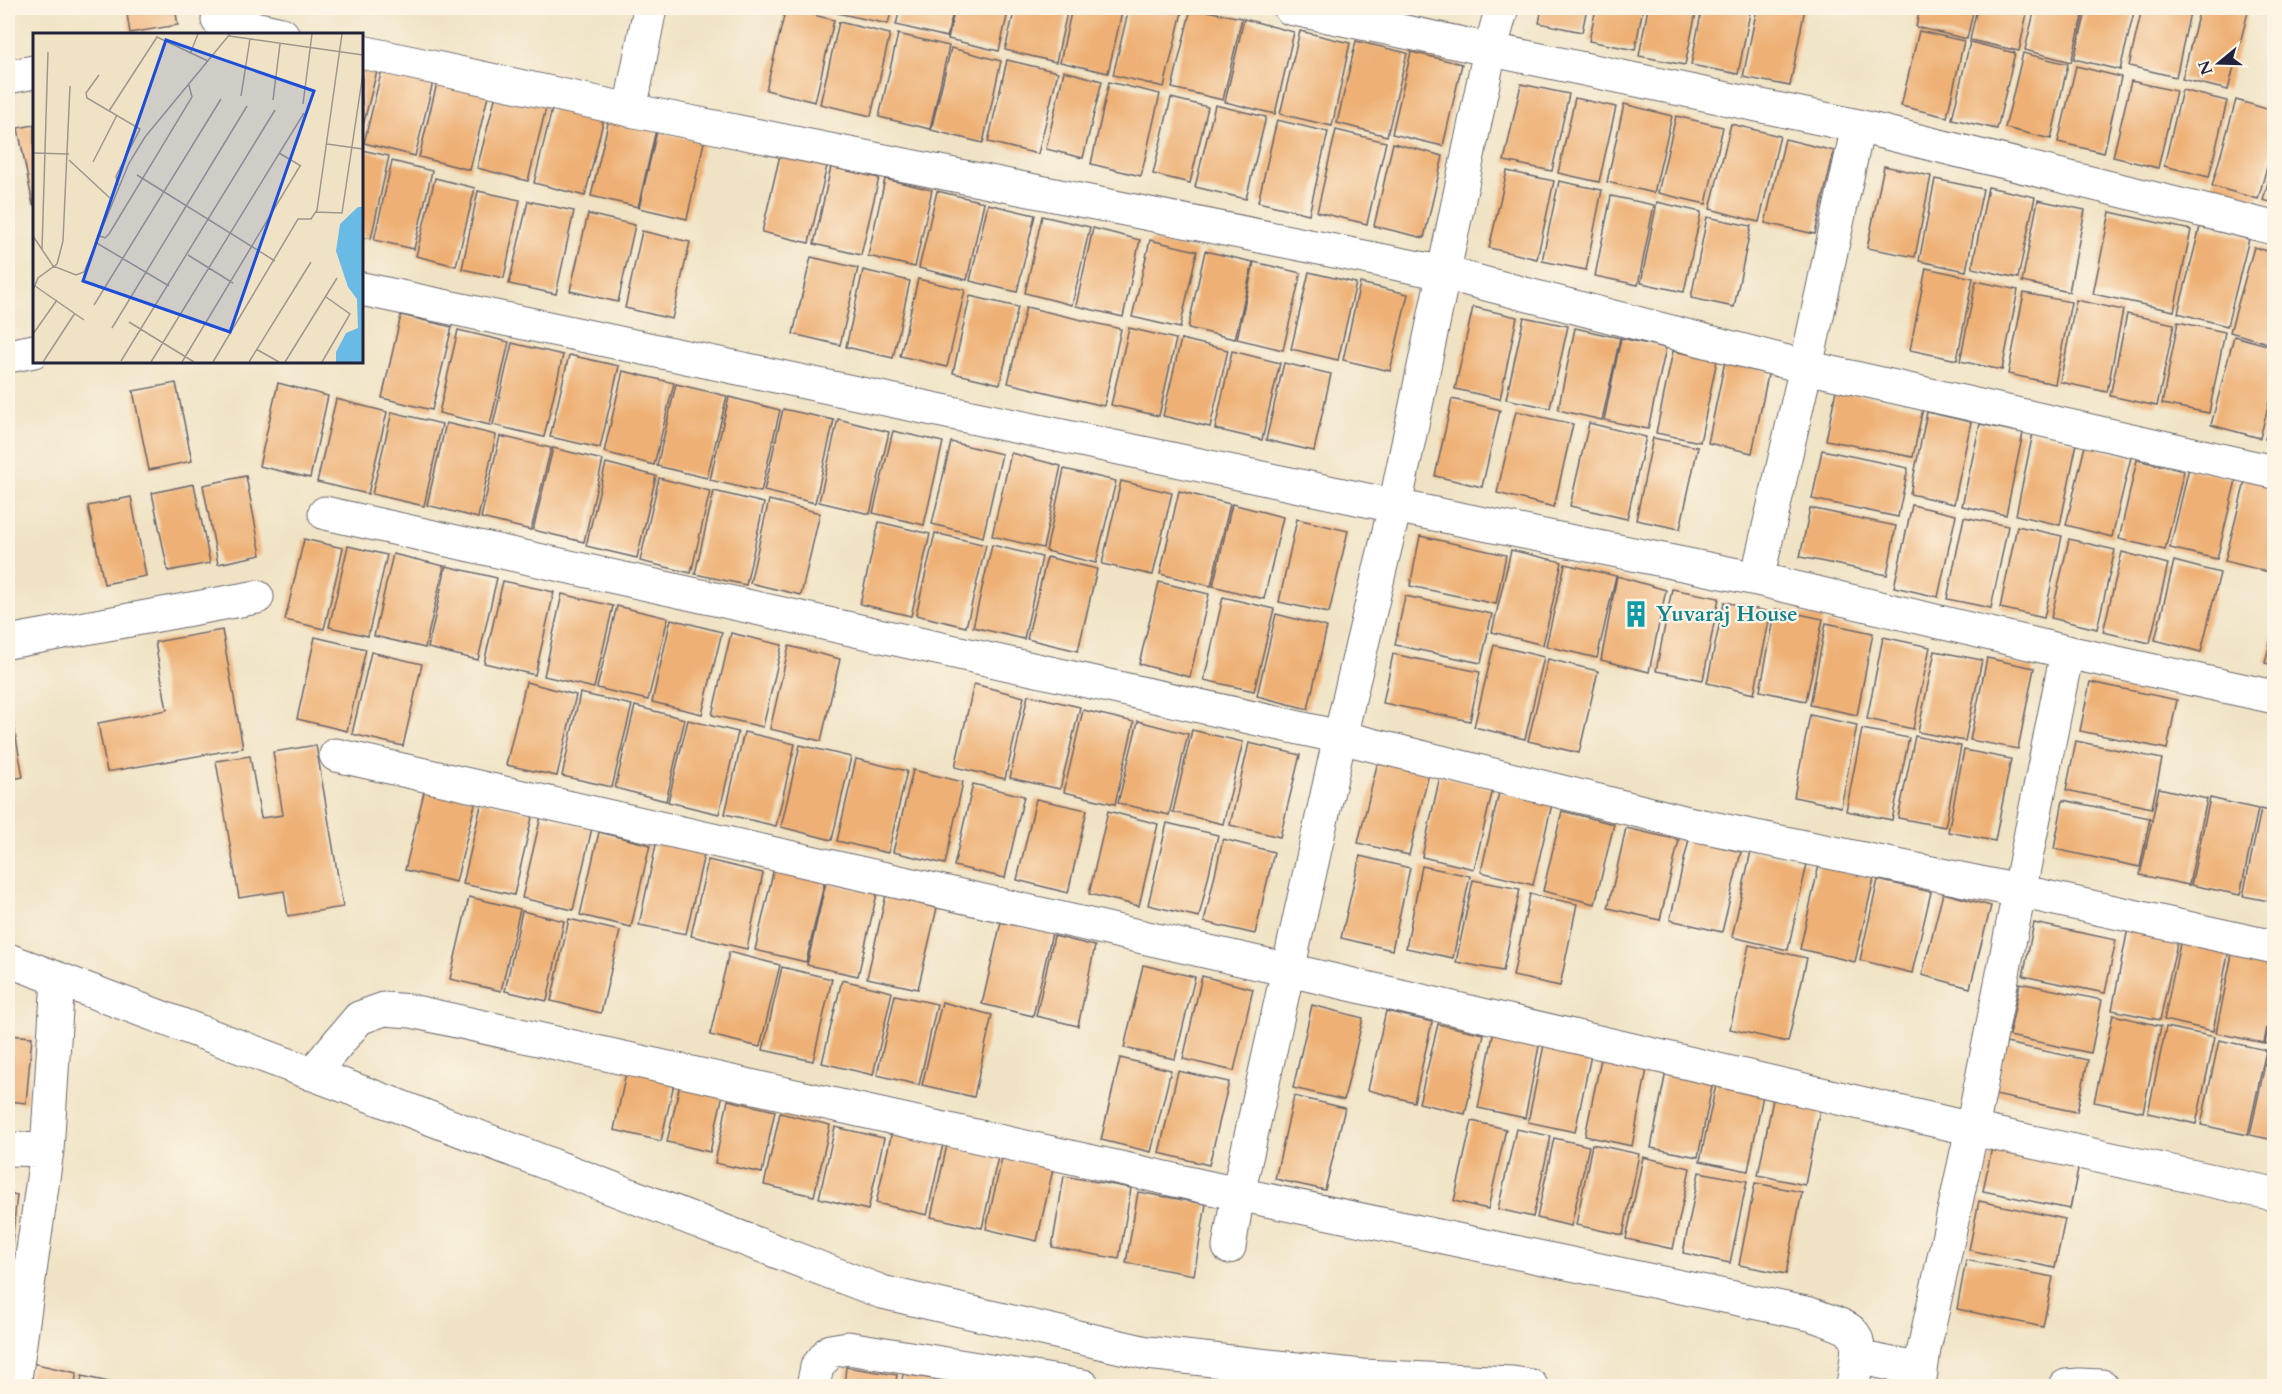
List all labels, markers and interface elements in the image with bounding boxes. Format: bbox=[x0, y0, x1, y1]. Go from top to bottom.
inset map bbox=[33, 33, 363, 363]
north arrow bbox=[2189, 33, 2249, 93]
text: N bbox=[2193, 57, 2218, 78]
building icon: Yuvaraj House bbox=[1621, 599, 1651, 629]
place label: Yuvaraj House bbox=[1656, 600, 1798, 629]

